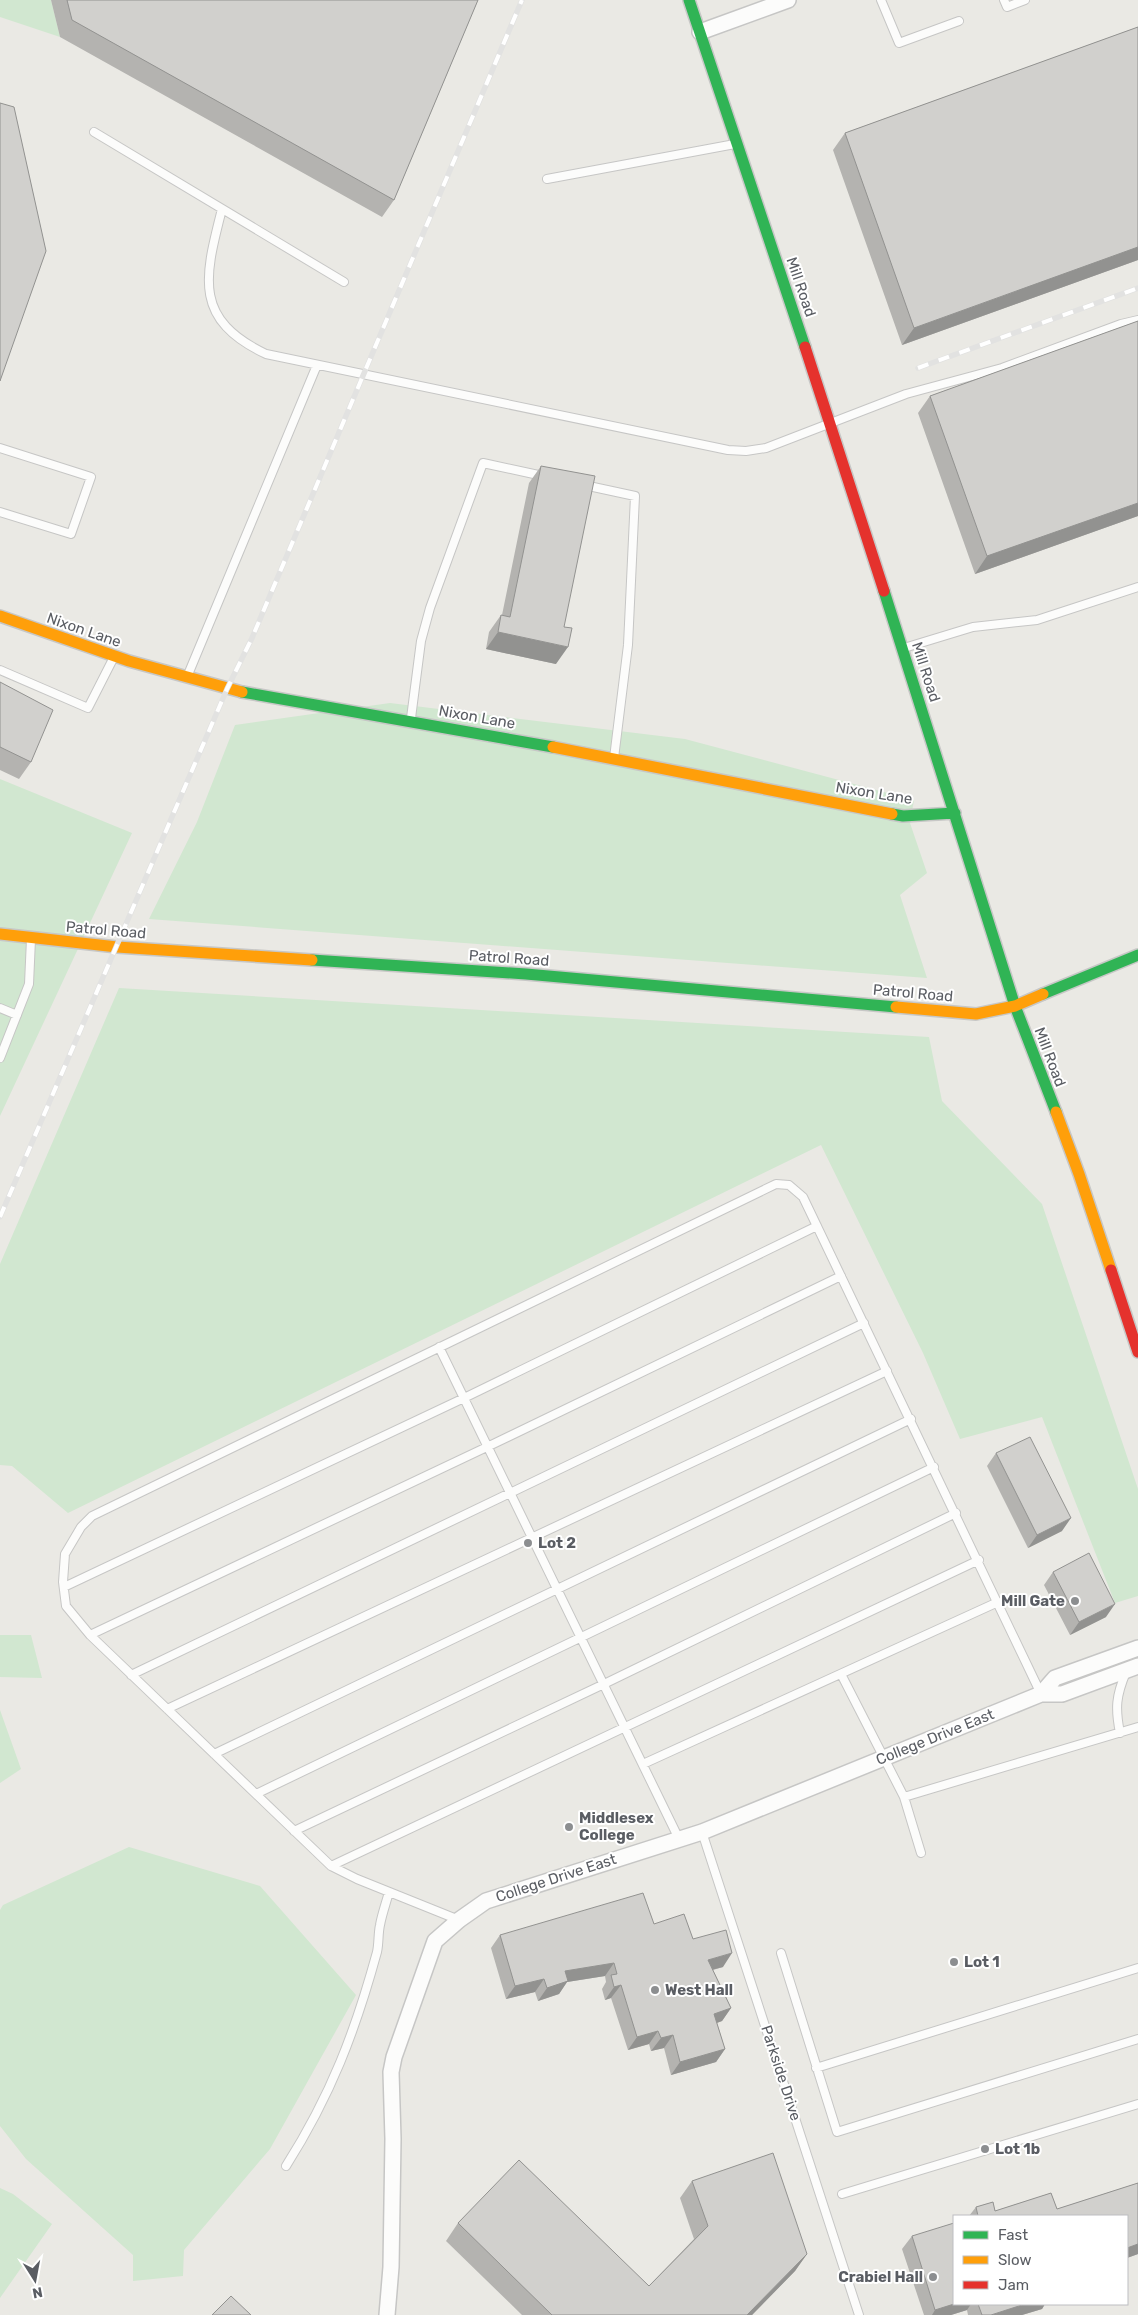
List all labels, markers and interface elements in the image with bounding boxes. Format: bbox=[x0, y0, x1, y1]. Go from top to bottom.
street label: Mill Road bbox=[782, 255, 820, 319]
street label: Nixon Lane bbox=[44, 609, 124, 651]
street label: Mill Road bbox=[908, 640, 944, 704]
street label: Nixon Lane bbox=[437, 701, 517, 733]
street label: Nixon Lane bbox=[834, 778, 914, 808]
street label: Patrol Road bbox=[65, 918, 147, 942]
street label: Patrol Road bbox=[468, 946, 550, 970]
street label: Patrol Road bbox=[872, 981, 954, 1005]
street label: Mill Road bbox=[1030, 1025, 1070, 1089]
place label: Lot 2 bbox=[538, 1534, 576, 1552]
marker: Lot 2 bbox=[522, 1537, 534, 1549]
place label: Mill Gate bbox=[1001, 1592, 1065, 1610]
marker: Mill Gate bbox=[1069, 1595, 1081, 1607]
street label: College Drive East bbox=[873, 1705, 997, 1769]
place label: Middlesex College bbox=[579, 1809, 654, 1844]
marker: Middlesex College bbox=[563, 1821, 575, 1833]
street label: College Drive East bbox=[493, 1850, 619, 1906]
place label: Lot 1 bbox=[964, 1953, 1000, 1971]
marker: Lot 1 bbox=[948, 1956, 960, 1968]
place label: West Hall bbox=[665, 1981, 733, 1999]
marker: West Hall bbox=[649, 1984, 661, 1996]
street label: Parkside Drive bbox=[757, 2023, 805, 2123]
place label: Lot 1b bbox=[995, 2140, 1040, 2158]
marker: Lot 1b bbox=[979, 2143, 991, 2155]
legend bbox=[953, 2215, 1128, 2305]
text: Fast bbox=[998, 2226, 1028, 2244]
text: Slow bbox=[998, 2251, 1031, 2269]
north arrow bbox=[10, 2255, 60, 2305]
place label: Crabiel Hall bbox=[838, 2268, 923, 2286]
marker: Crabiel Hall bbox=[927, 2271, 939, 2283]
text: Jam bbox=[998, 2276, 1029, 2294]
text: N bbox=[31, 2283, 44, 2302]

